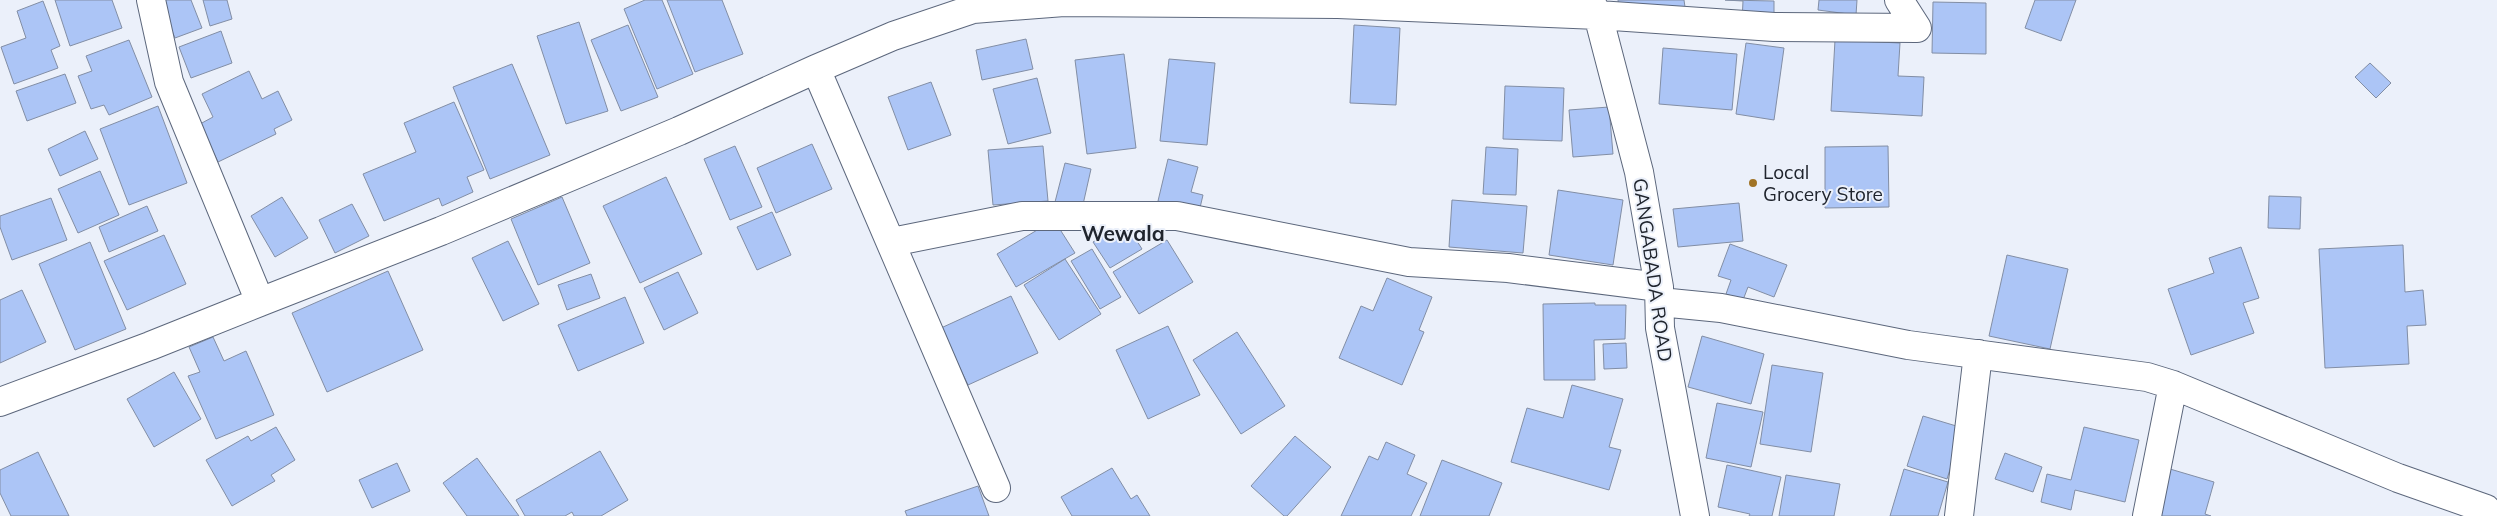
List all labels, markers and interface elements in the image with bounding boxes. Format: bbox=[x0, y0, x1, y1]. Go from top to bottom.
place label: Local Grocery Store bbox=[1763, 160, 1883, 206]
street label: GANGABADA ROAD bbox=[1628, 177, 1678, 363]
marker: Local Grocery Store bbox=[1747, 177, 1759, 189]
district label: Wewala bbox=[1081, 220, 1165, 246]

